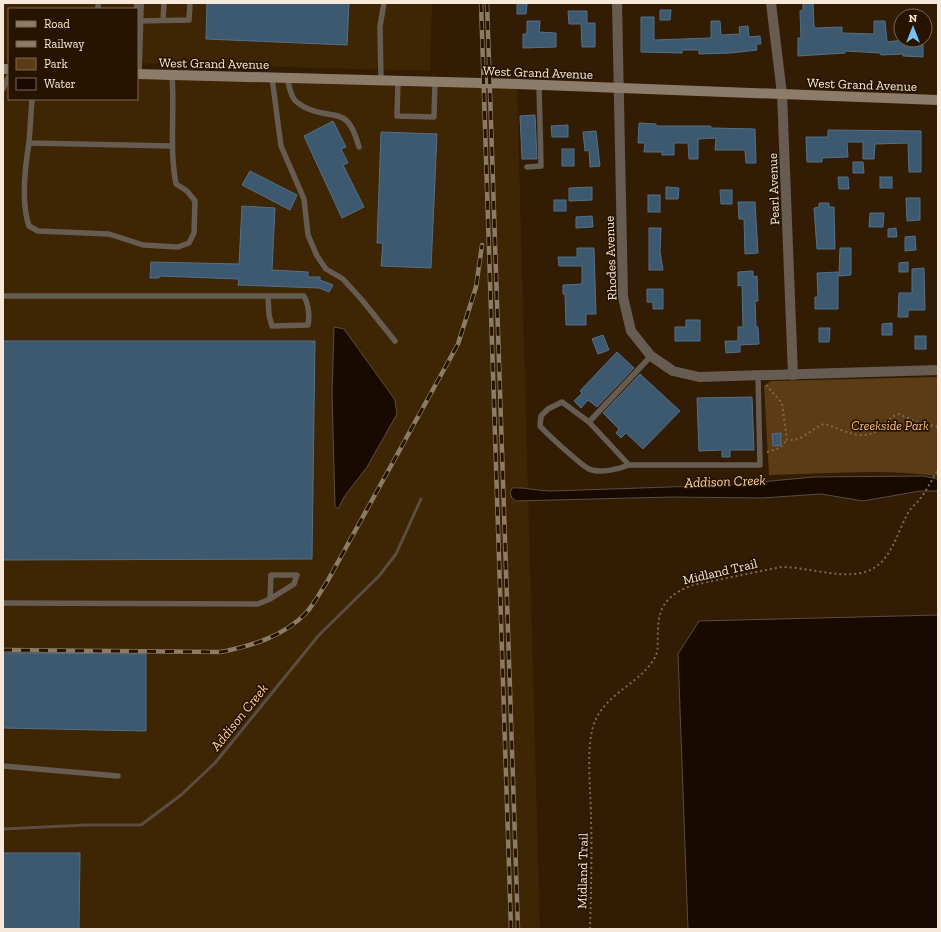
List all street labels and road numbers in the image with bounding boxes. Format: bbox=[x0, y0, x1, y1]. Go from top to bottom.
street label: West Grand Avenue bbox=[159, 55, 269, 72]
street label: West Grand Avenue bbox=[483, 63, 593, 82]
street label: West Grand Avenue bbox=[807, 75, 917, 94]
street label: Pearl Avenue bbox=[765, 153, 782, 225]
street label: Rhodes Avenue bbox=[602, 215, 619, 301]
street label: Midland Trail bbox=[681, 556, 759, 587]
street label: Midland Trail bbox=[574, 832, 591, 909]

